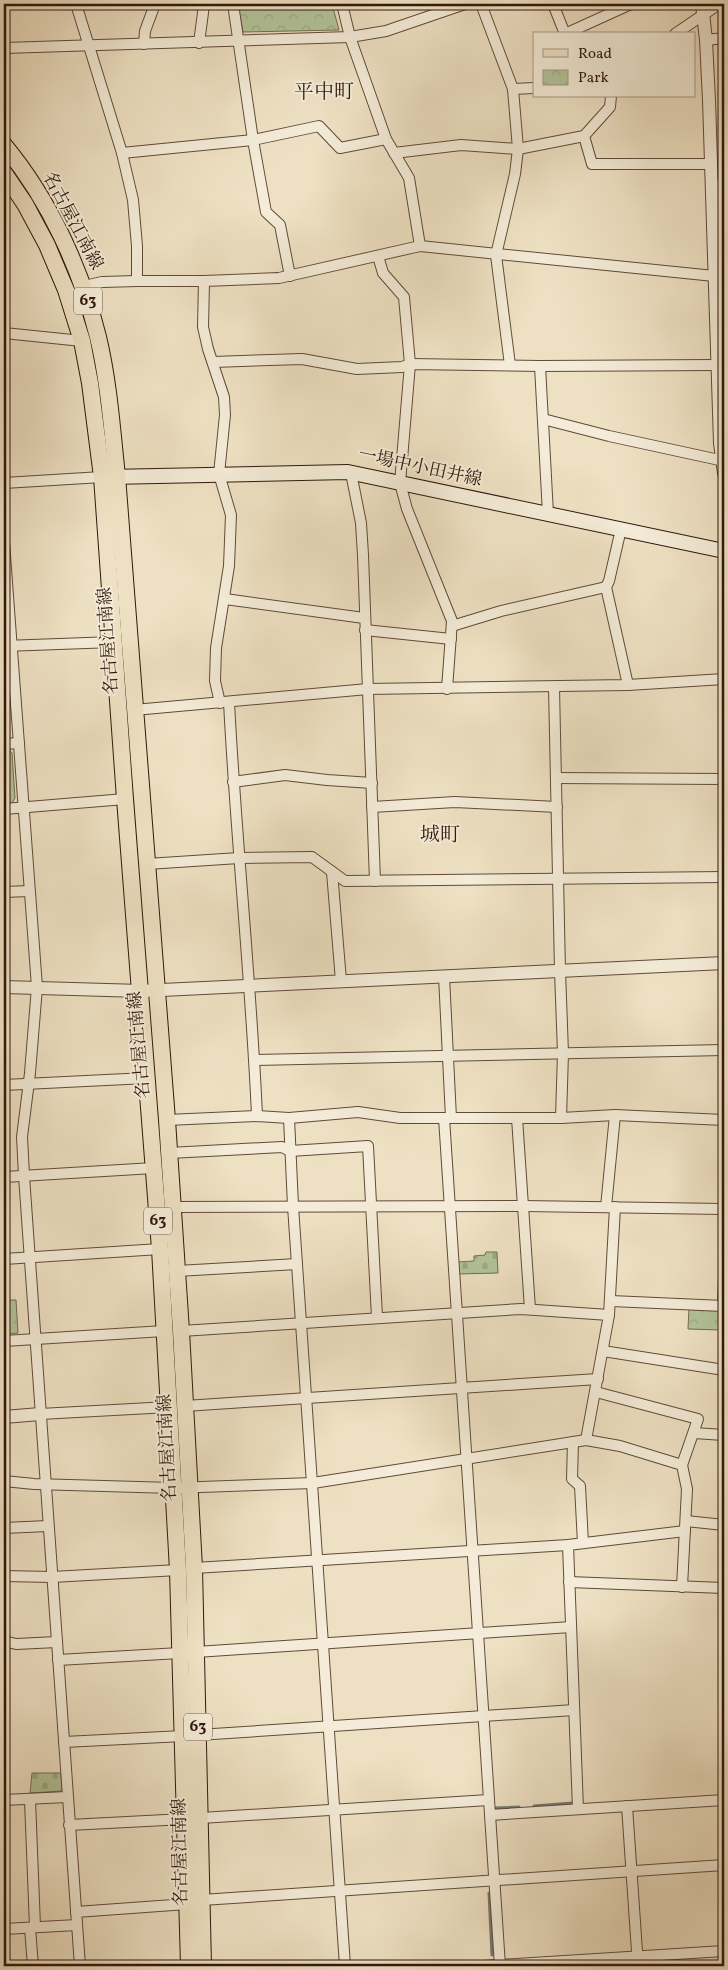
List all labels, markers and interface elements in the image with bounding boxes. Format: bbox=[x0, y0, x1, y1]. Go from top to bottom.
legend bbox=[533, 32, 696, 98]
text: Road bbox=[578, 44, 612, 65]
text: Park bbox=[578, 68, 609, 89]
district label: 平中町 bbox=[294, 79, 354, 107]
street label: 名古屋江南線 bbox=[36, 167, 108, 275]
road number: 63 bbox=[74, 288, 102, 314]
street label: 一場中小田井線 bbox=[356, 443, 484, 493]
street label: 名古屋江南線 bbox=[93, 586, 125, 696]
district label: 城町 bbox=[420, 822, 460, 850]
street label: 名古屋江南線 bbox=[123, 990, 157, 1100]
road number: 63 bbox=[144, 1208, 172, 1234]
street label: 名古屋江南線 bbox=[153, 1393, 183, 1503]
road number: 63 bbox=[184, 1714, 212, 1740]
street label: 名古屋江南線 bbox=[168, 1798, 194, 1906]

